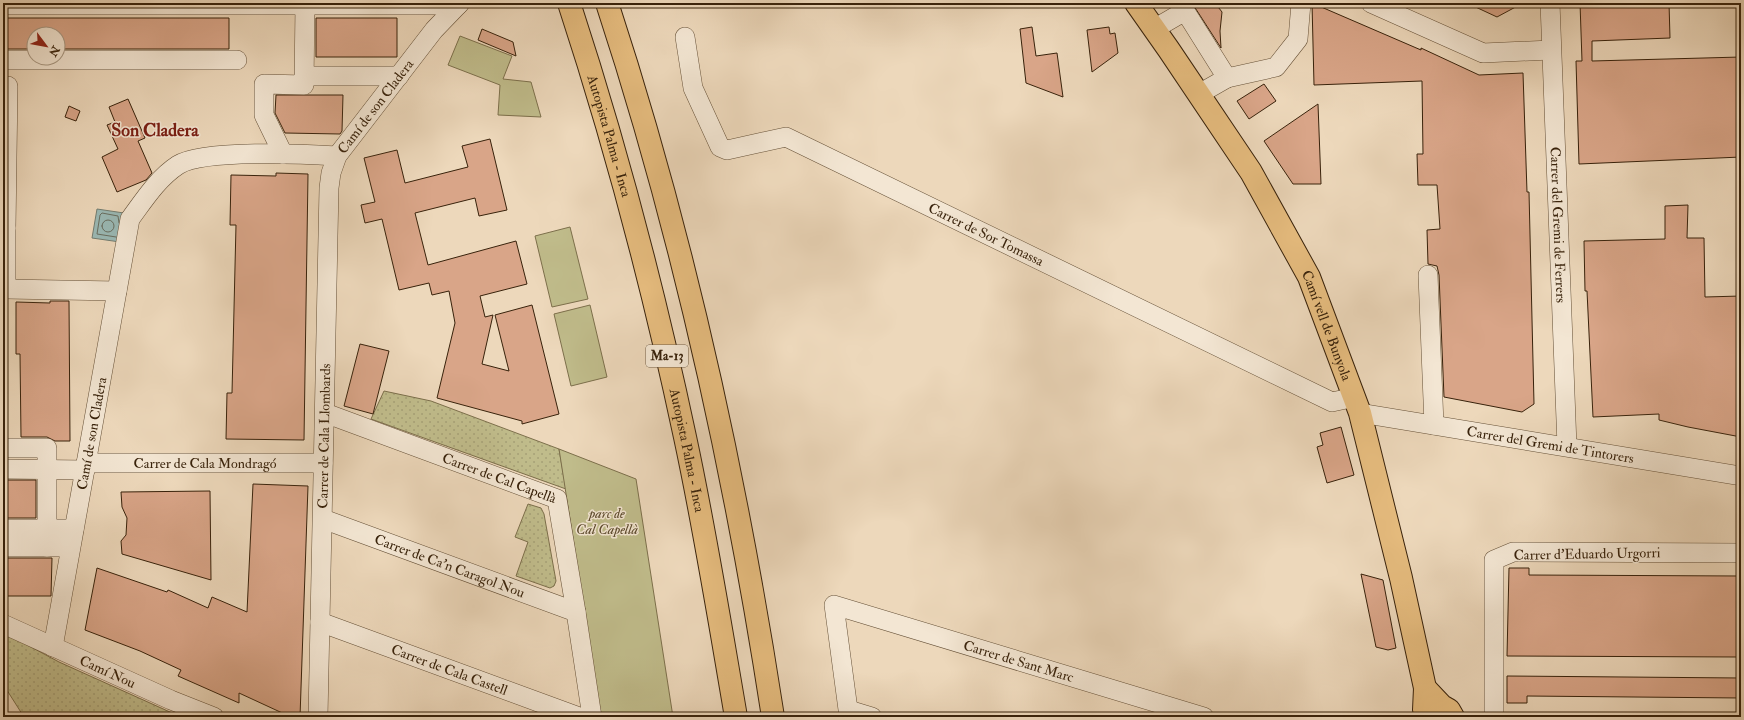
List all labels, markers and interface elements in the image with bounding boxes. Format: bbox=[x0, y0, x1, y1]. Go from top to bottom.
north arrow bbox=[26, 26, 66, 66]
text: N bbox=[45, 43, 63, 60]
street label: Camí de son Cladera bbox=[334, 56, 417, 157]
street label: Autopista Palma - Inca bbox=[584, 72, 635, 199]
district label: Son Cladera bbox=[111, 119, 199, 142]
street label: Carrer del Gremi de Ferrers bbox=[1547, 146, 1570, 303]
street label: Carrer de Sor Tomassa bbox=[926, 199, 1047, 269]
street label: Camí vell de Bunyola bbox=[1298, 267, 1356, 383]
road number: Ma-13 bbox=[646, 345, 688, 367]
street label: Carrer de Cala Llombards bbox=[314, 363, 334, 509]
street label: Camí de son Cladera bbox=[73, 375, 110, 491]
street label: Autopista Palma - Inca bbox=[666, 386, 709, 514]
street label: Carrer del Gremi de Tintorers bbox=[1466, 422, 1635, 467]
street label: Carrer de Cal Capellà bbox=[440, 449, 559, 507]
street label: Carrer de Cala Mondragó bbox=[133, 455, 277, 472]
park label: parc de Cal Capellà bbox=[576, 505, 639, 538]
street label: Carrer de Ca'n Caragol Nou bbox=[372, 530, 527, 601]
street label: Carrer d'Eduardo Urgorri bbox=[1513, 544, 1661, 564]
street label: Carrer de Sant Marc bbox=[962, 636, 1076, 686]
street label: Carrer de Cala Castell bbox=[389, 640, 510, 699]
street label: Camí Nou bbox=[77, 651, 138, 691]

